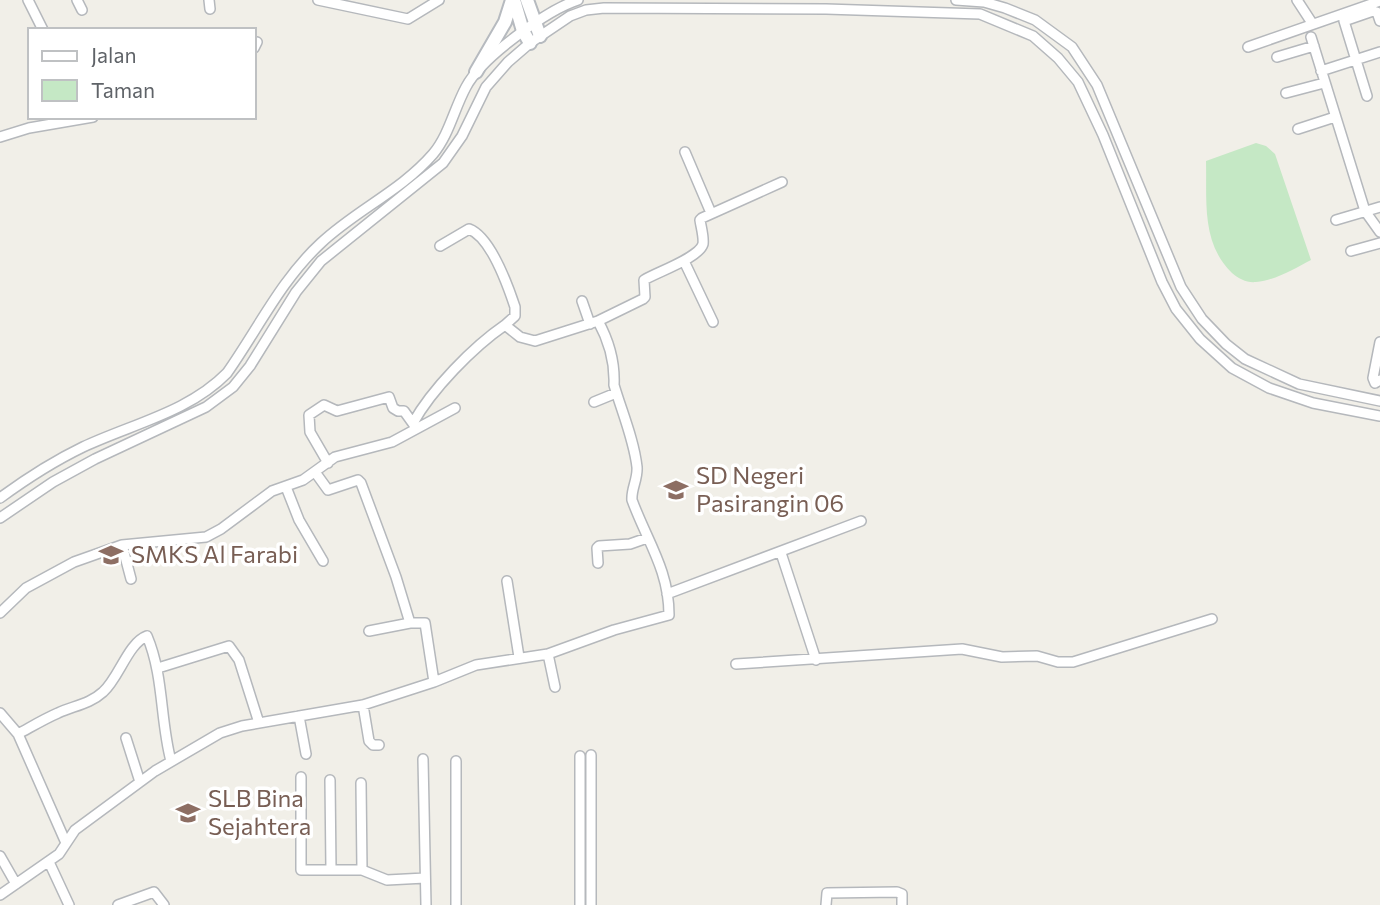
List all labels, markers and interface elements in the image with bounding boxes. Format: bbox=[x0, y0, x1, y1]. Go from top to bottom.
legend bbox=[28, 28, 256, 119]
text: Jalan bbox=[91, 42, 136, 67]
text: Taman bbox=[91, 77, 155, 102]
place label: SD Negeri Pasirangin 06 bbox=[696, 460, 844, 517]
school or university icon: SD Negeri Pasirangin 06 bbox=[662, 476, 690, 504]
place label: SMKS Al Farabi bbox=[131, 539, 298, 568]
school or university icon: SMKS Al Farabi bbox=[97, 541, 125, 569]
place label: SLB Bina Sejahtera bbox=[208, 783, 311, 840]
school or university icon: SLB Bina Sejahtera bbox=[174, 799, 202, 827]

